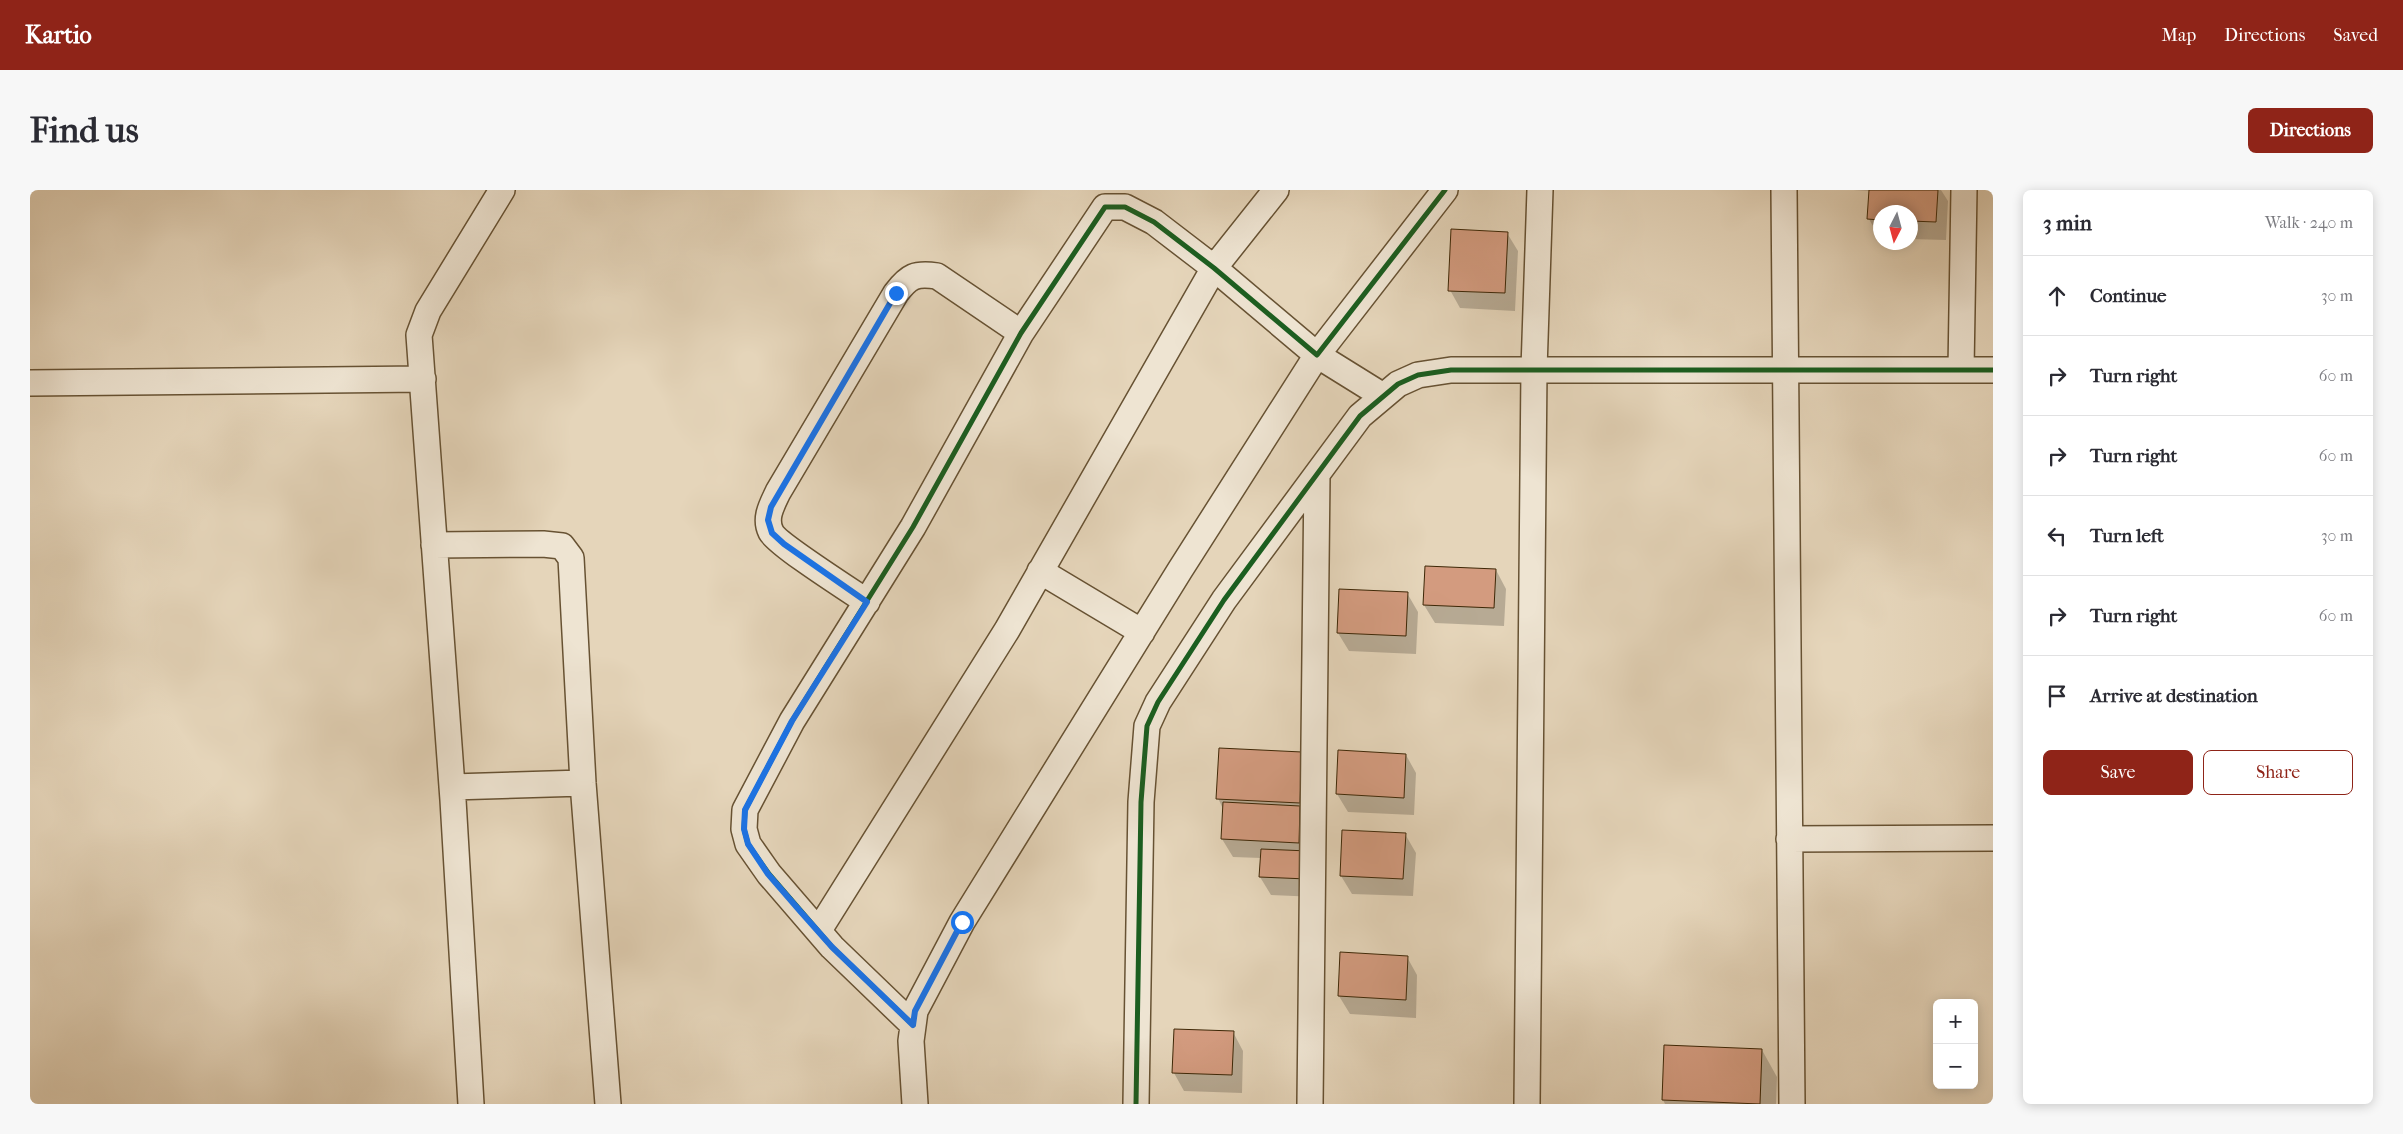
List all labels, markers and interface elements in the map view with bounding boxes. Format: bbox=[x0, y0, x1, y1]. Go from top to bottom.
text: Kartio bbox=[25, 21, 92, 49]
text: Map bbox=[2162, 25, 2196, 46]
text: Directions bbox=[2224, 25, 2305, 46]
text: Saved bbox=[2333, 25, 2378, 46]
button: Directions bbox=[2248, 108, 2373, 153]
text: Find us bbox=[30, 110, 139, 151]
north arrow bbox=[1873, 205, 1918, 250]
text: 3 min bbox=[2043, 211, 2092, 235]
text: Walk · 240 m bbox=[2265, 213, 2353, 232]
route end bbox=[885, 282, 908, 305]
icon: ahead bbox=[2043, 282, 2071, 310]
text: Continue bbox=[2090, 285, 2166, 307]
text: 30 m bbox=[2321, 286, 2353, 305]
icon: right bbox=[2043, 362, 2071, 390]
text: Turn right bbox=[2090, 365, 2177, 387]
text: 60 m bbox=[2319, 366, 2353, 385]
icon: right bbox=[2043, 442, 2071, 470]
text: Turn right bbox=[2090, 445, 2177, 467]
text: 60 m bbox=[2319, 446, 2353, 465]
icon: left bbox=[2043, 522, 2071, 550]
text: Turn left bbox=[2090, 525, 2164, 547]
text: 30 m bbox=[2321, 526, 2353, 545]
icon: right bbox=[2043, 602, 2071, 630]
text: Turn right bbox=[2090, 605, 2177, 627]
text: 60 m bbox=[2319, 606, 2353, 625]
icon: arrive bbox=[2043, 682, 2071, 710]
text: Arrive at destination bbox=[2090, 685, 2258, 707]
button: Save bbox=[2043, 750, 2193, 795]
button: Share bbox=[2203, 750, 2353, 795]
route start bbox=[951, 911, 974, 934]
map controls bbox=[1933, 999, 1978, 1089]
button: + bbox=[1933, 999, 1978, 1044]
button: − bbox=[1933, 1044, 1978, 1089]

